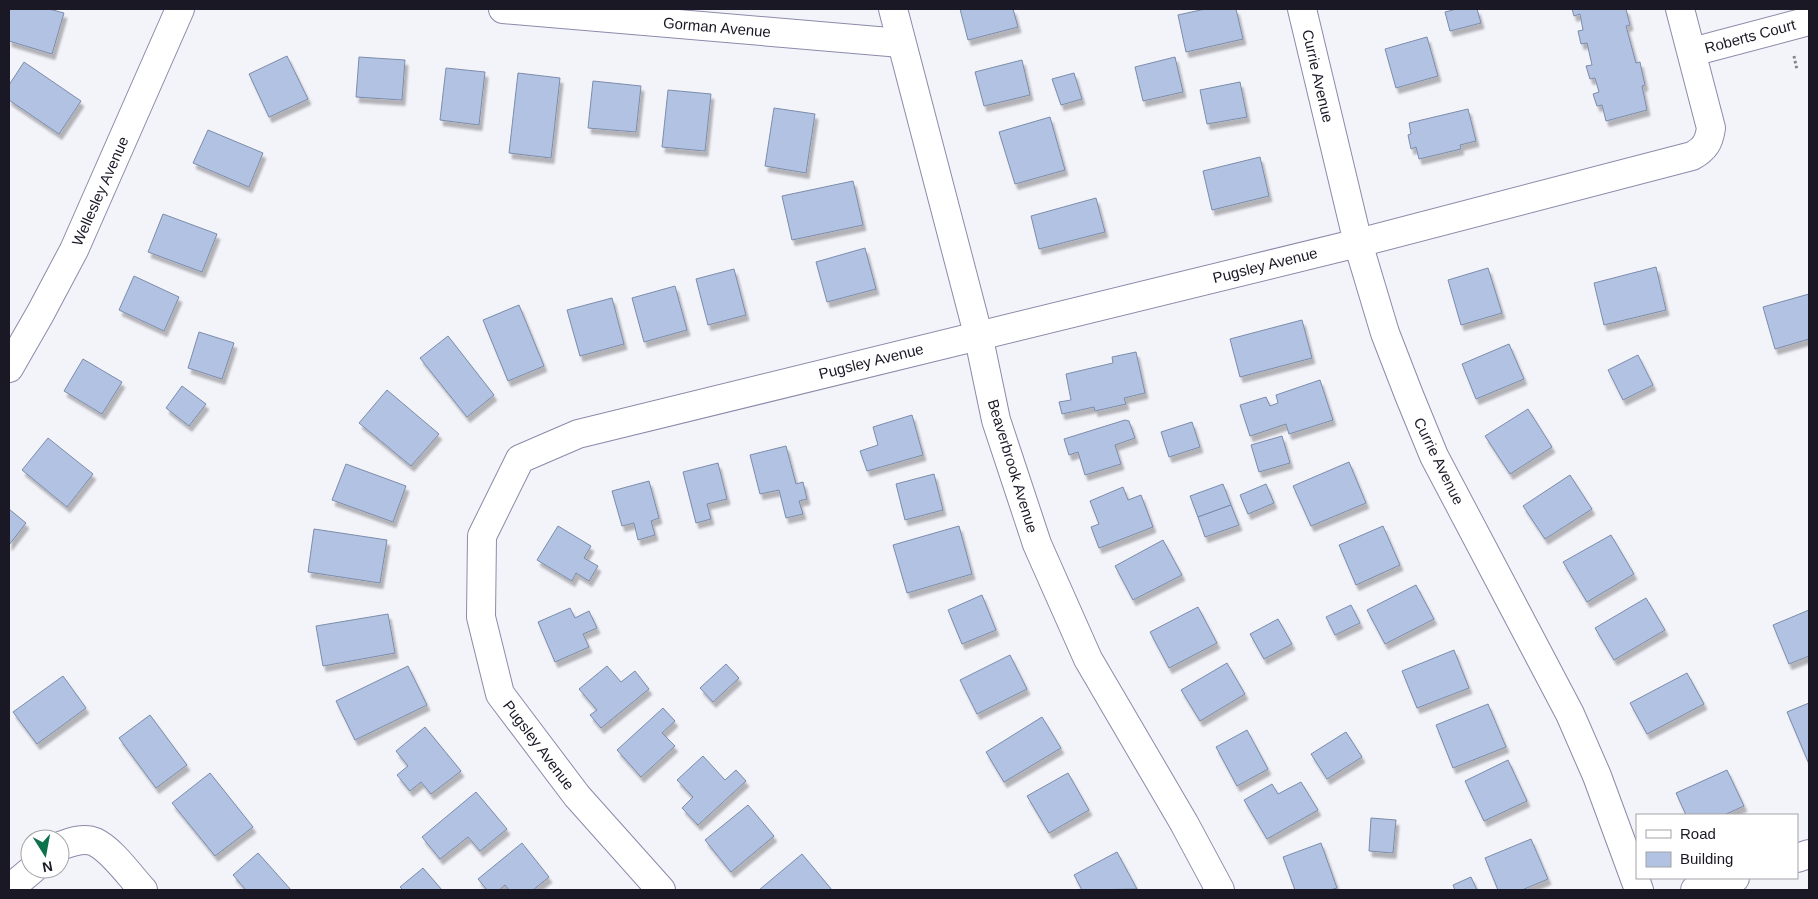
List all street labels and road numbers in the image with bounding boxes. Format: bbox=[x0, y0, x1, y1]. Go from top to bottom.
street label: Gorman Avenue bbox=[662, 14, 772, 40]
street label: Roberts Court bbox=[1703, 15, 1798, 56]
street label: Currie Avenue bbox=[1299, 28, 1337, 124]
street label: Wellesley Avenue bbox=[68, 134, 132, 248]
street label: Pugsley Avenue bbox=[1211, 244, 1319, 286]
street label: Pugsley Avenue bbox=[817, 340, 925, 382]
street label: Beaverbrook Avenue bbox=[985, 397, 1041, 535]
street label: Currie Avenue bbox=[1411, 415, 1467, 507]
street label: Pugsley Avenue bbox=[500, 697, 578, 793]

